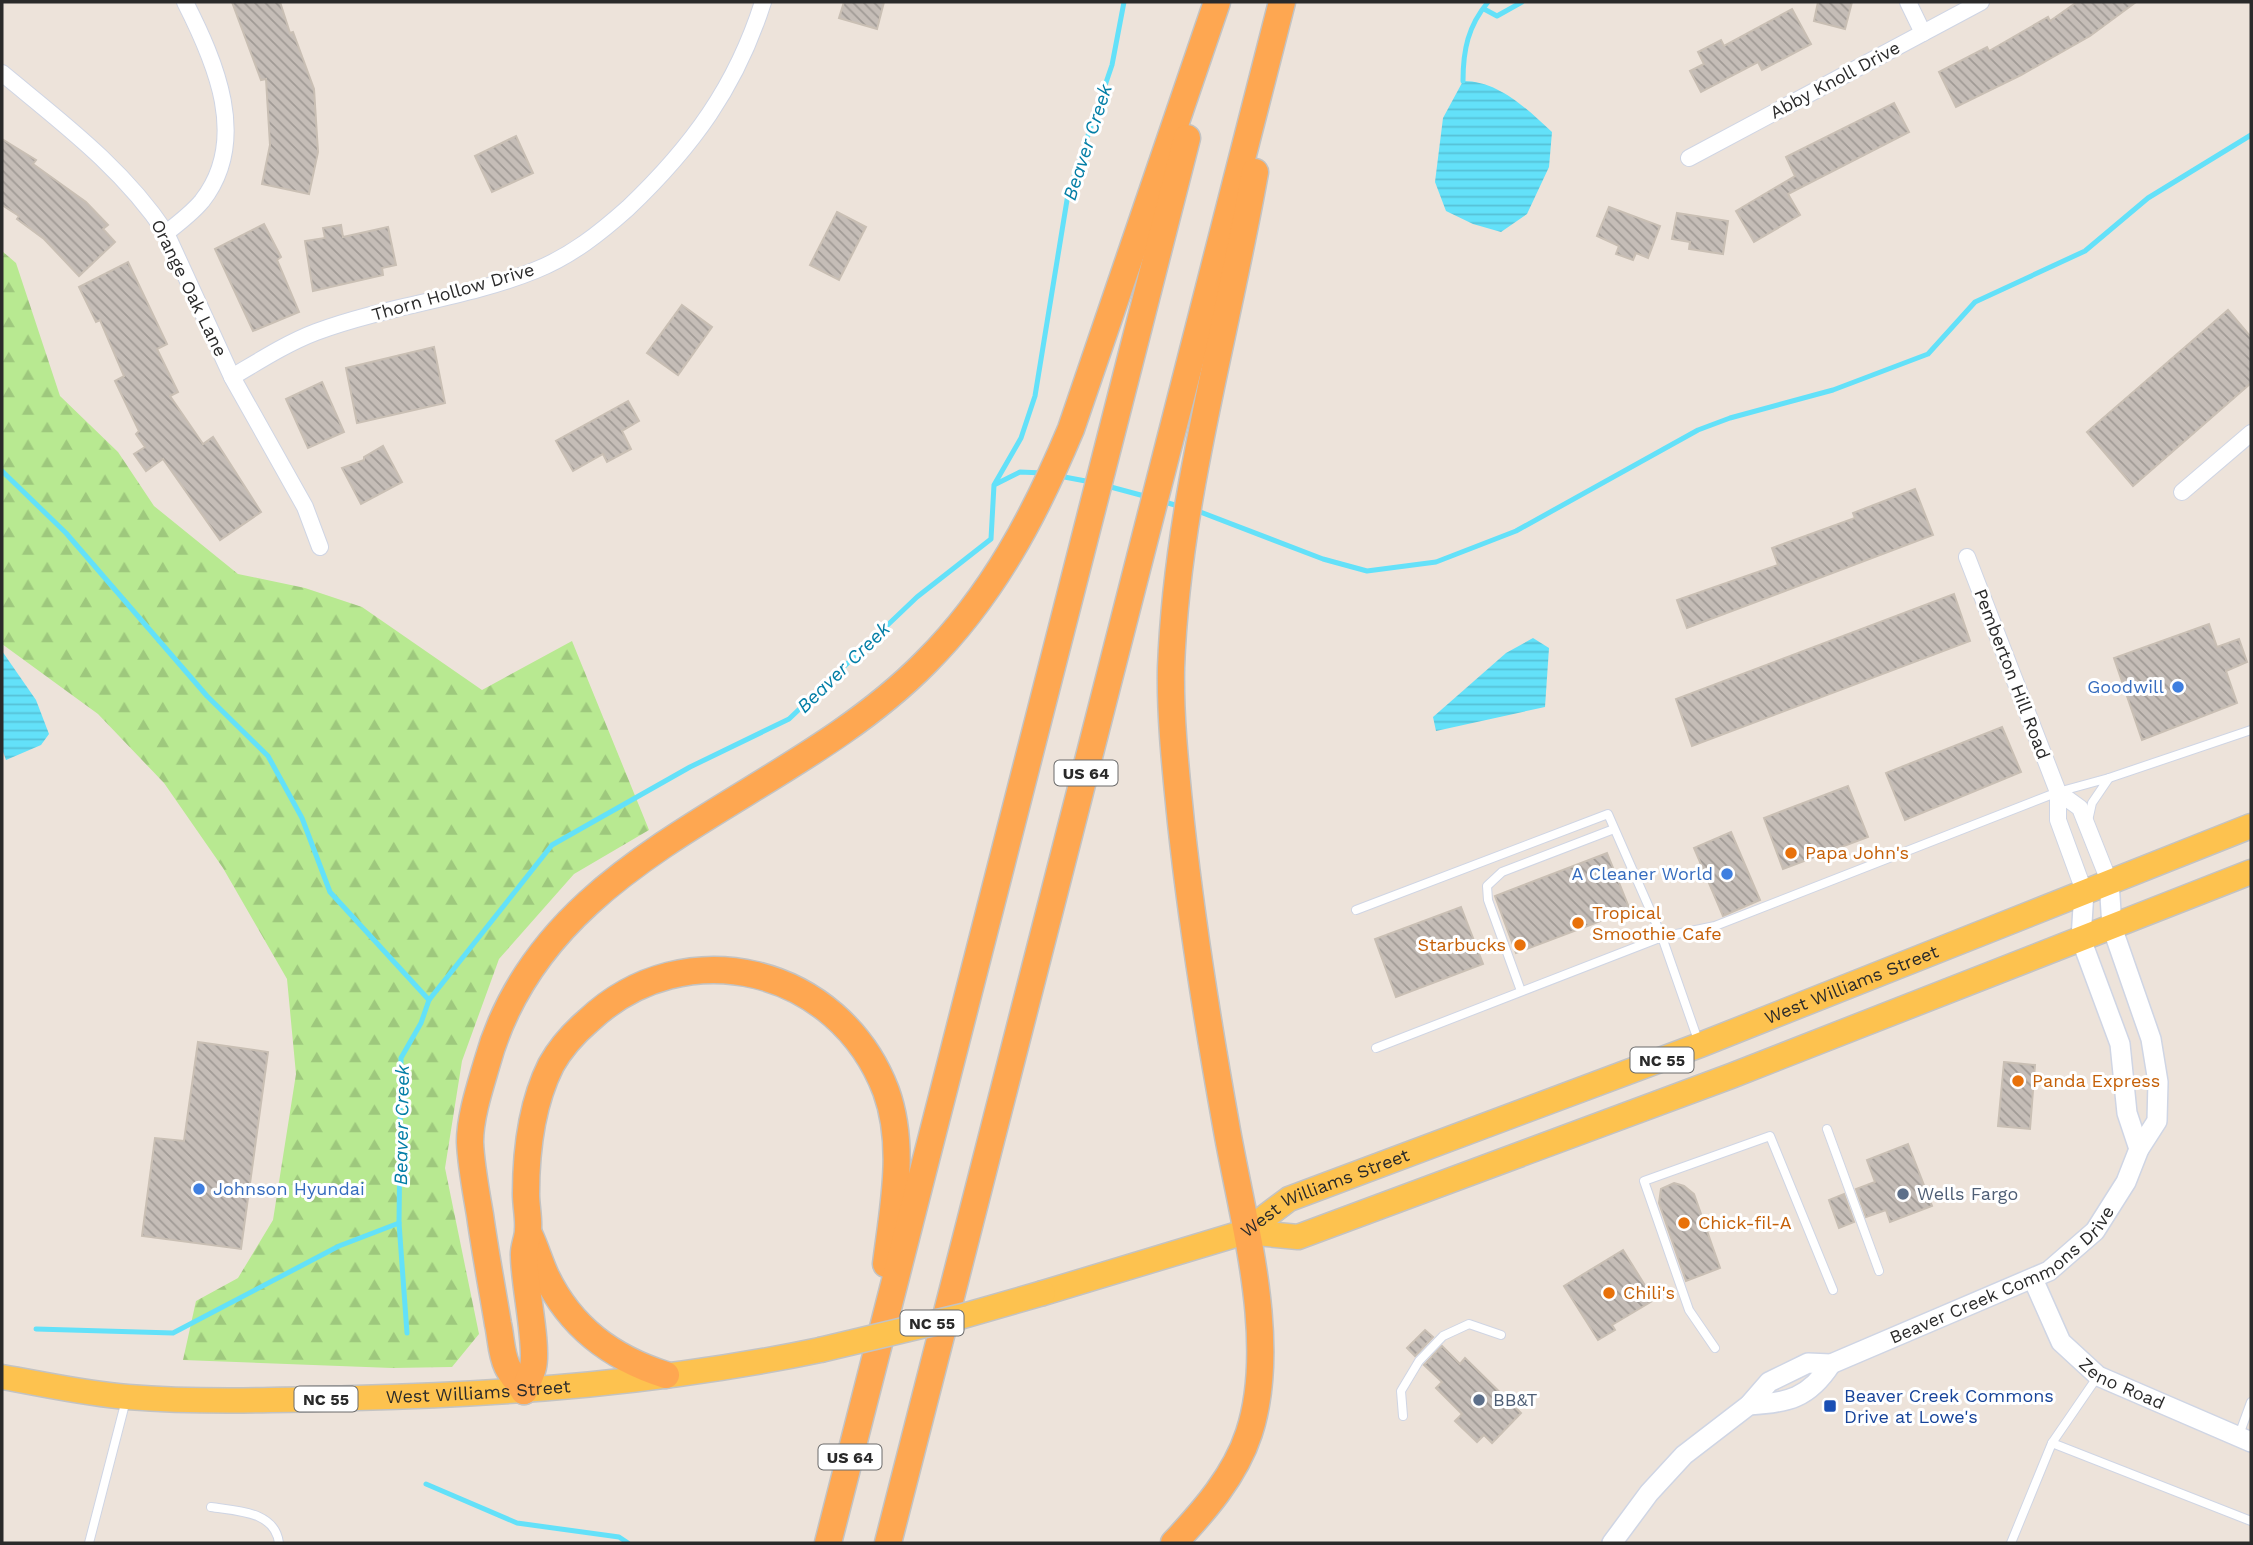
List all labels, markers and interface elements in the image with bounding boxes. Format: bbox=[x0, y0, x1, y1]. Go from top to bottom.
street label: Abby Knoll Drive bbox=[1766, 36, 1903, 123]
water label: Beaver Creek bbox=[1058, 81, 1117, 203]
street label: Orange Oak Lane bbox=[147, 216, 232, 360]
street label: Thorn Hollow Drive bbox=[369, 258, 537, 325]
street label: Pemberton Hill Road bbox=[1970, 586, 2055, 762]
water label: Beaver Creek bbox=[792, 617, 895, 718]
place label: Goodwill bbox=[2087, 676, 2164, 697]
marker: Goodwill bbox=[2170, 679, 2186, 695]
road number: US 64 bbox=[1054, 760, 1118, 786]
place label: Papa John's bbox=[1805, 842, 1909, 863]
marker: Papa John's bbox=[1783, 845, 1799, 861]
place label: A Cleaner World bbox=[1571, 863, 1713, 884]
marker: A Cleaner World bbox=[1719, 866, 1735, 882]
place label: Tropical Smoothie Cafe bbox=[1592, 902, 1722, 944]
marker: Tropical Smoothie Cafe bbox=[1570, 915, 1586, 931]
place label: Starbucks bbox=[1417, 934, 1506, 955]
marker: Starbucks bbox=[1512, 937, 1528, 953]
street label: West Williams Street bbox=[1762, 940, 1942, 1028]
road number: NC 55 bbox=[1630, 1048, 1694, 1072]
water label: Beaver Creek bbox=[389, 1064, 414, 1185]
place label: Panda Express bbox=[2032, 1070, 2160, 1091]
marker: Panda Express bbox=[2010, 1073, 2026, 1089]
street label: West Williams Street bbox=[1236, 1144, 1412, 1242]
place label: Johnson Hyundai bbox=[213, 1178, 365, 1199]
marker: Johnson Hyundai bbox=[191, 1181, 207, 1197]
place label: Wells Fargo bbox=[1917, 1183, 2018, 1204]
marker: Wells Fargo bbox=[1895, 1186, 1911, 1202]
street label: Beaver Creek Commons Drive bbox=[1886, 1202, 2118, 1348]
place label: Chick-fil-A bbox=[1698, 1212, 1792, 1233]
marker: Chick-fil-A bbox=[1676, 1215, 1692, 1231]
place label: Chili's bbox=[1623, 1282, 1675, 1303]
marker: Chili's bbox=[1601, 1285, 1617, 1301]
road number: NC 55 bbox=[900, 1310, 964, 1336]
street label: Zeno Road bbox=[2075, 1353, 2168, 1414]
street label: West Williams Street bbox=[385, 1375, 572, 1407]
place label: Beaver Creek Commons Drive at Lowe's bbox=[1844, 1385, 2054, 1427]
road number: NC 55 bbox=[294, 1386, 358, 1412]
place label: BB&T bbox=[1493, 1389, 1538, 1410]
marker: BB&T bbox=[1471, 1392, 1487, 1408]
marker: Beaver Creek Commons Drive at Lowe's bbox=[1822, 1398, 1838, 1414]
road number: US 64 bbox=[818, 1444, 882, 1470]

